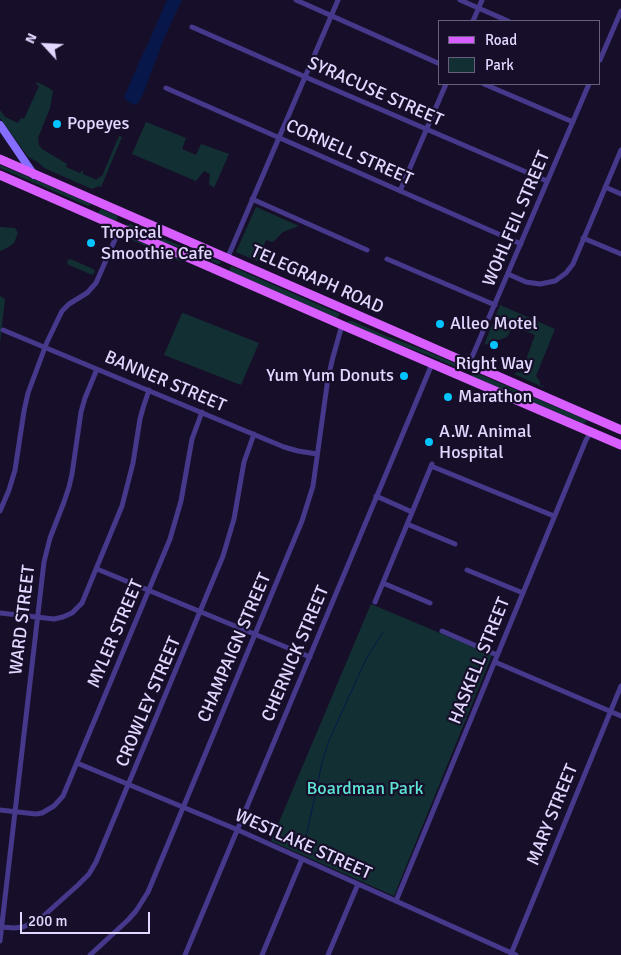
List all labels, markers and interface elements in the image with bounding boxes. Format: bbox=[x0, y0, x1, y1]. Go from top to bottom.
north arrow bbox=[20, 20, 70, 70]
legend bbox=[438, 20, 601, 85]
text: N bbox=[21, 30, 41, 46]
text: Road bbox=[485, 31, 517, 49]
street label: SYRACUSE STREET bbox=[304, 52, 446, 132]
text: Park bbox=[485, 56, 514, 74]
place label: Popeyes bbox=[67, 113, 129, 135]
street label: CORNELL STREET bbox=[282, 115, 416, 191]
marker: Popeyes bbox=[51, 118, 63, 130]
street label: WOHLFEIL STREET bbox=[479, 148, 555, 290]
place label: Tropical Smoothie Cafe bbox=[101, 222, 213, 264]
marker: Tropical Smoothie Cafe bbox=[85, 237, 97, 249]
street label: TELEGRAPH ROAD bbox=[247, 241, 387, 319]
place label: Alleo Motel bbox=[450, 313, 538, 335]
marker: Alleo Motel bbox=[434, 318, 446, 330]
marker: Right Way bbox=[488, 339, 500, 351]
street label: BANNER STREET bbox=[101, 347, 229, 417]
place label: Right Way bbox=[455, 353, 533, 375]
place label: Yum Yum Donuts bbox=[266, 365, 394, 387]
marker: Yum Yum Donuts bbox=[398, 370, 410, 382]
place label: Marathon bbox=[458, 386, 532, 408]
marker: Marathon bbox=[442, 391, 454, 403]
place label: A.W. Animal Hospital bbox=[439, 421, 532, 464]
marker: A.W. Animal Hospital bbox=[423, 436, 435, 448]
street label: WARD STREET bbox=[6, 564, 40, 676]
street label: CHAMPAIGN STREET bbox=[194, 570, 276, 726]
street label: MYLER STREET bbox=[83, 577, 149, 691]
street label: CHERNICK STREET bbox=[258, 583, 334, 725]
street label: HASKELL STREET bbox=[445, 594, 515, 728]
street label: CROWLEY STREET bbox=[112, 634, 186, 770]
street label: MARY STREET bbox=[523, 761, 583, 869]
park label: Boardman Park bbox=[306, 778, 424, 800]
street label: WESTLAKE STREET bbox=[231, 805, 375, 885]
scale bar bbox=[22, 902, 152, 934]
text: 200 m bbox=[28, 912, 68, 930]

